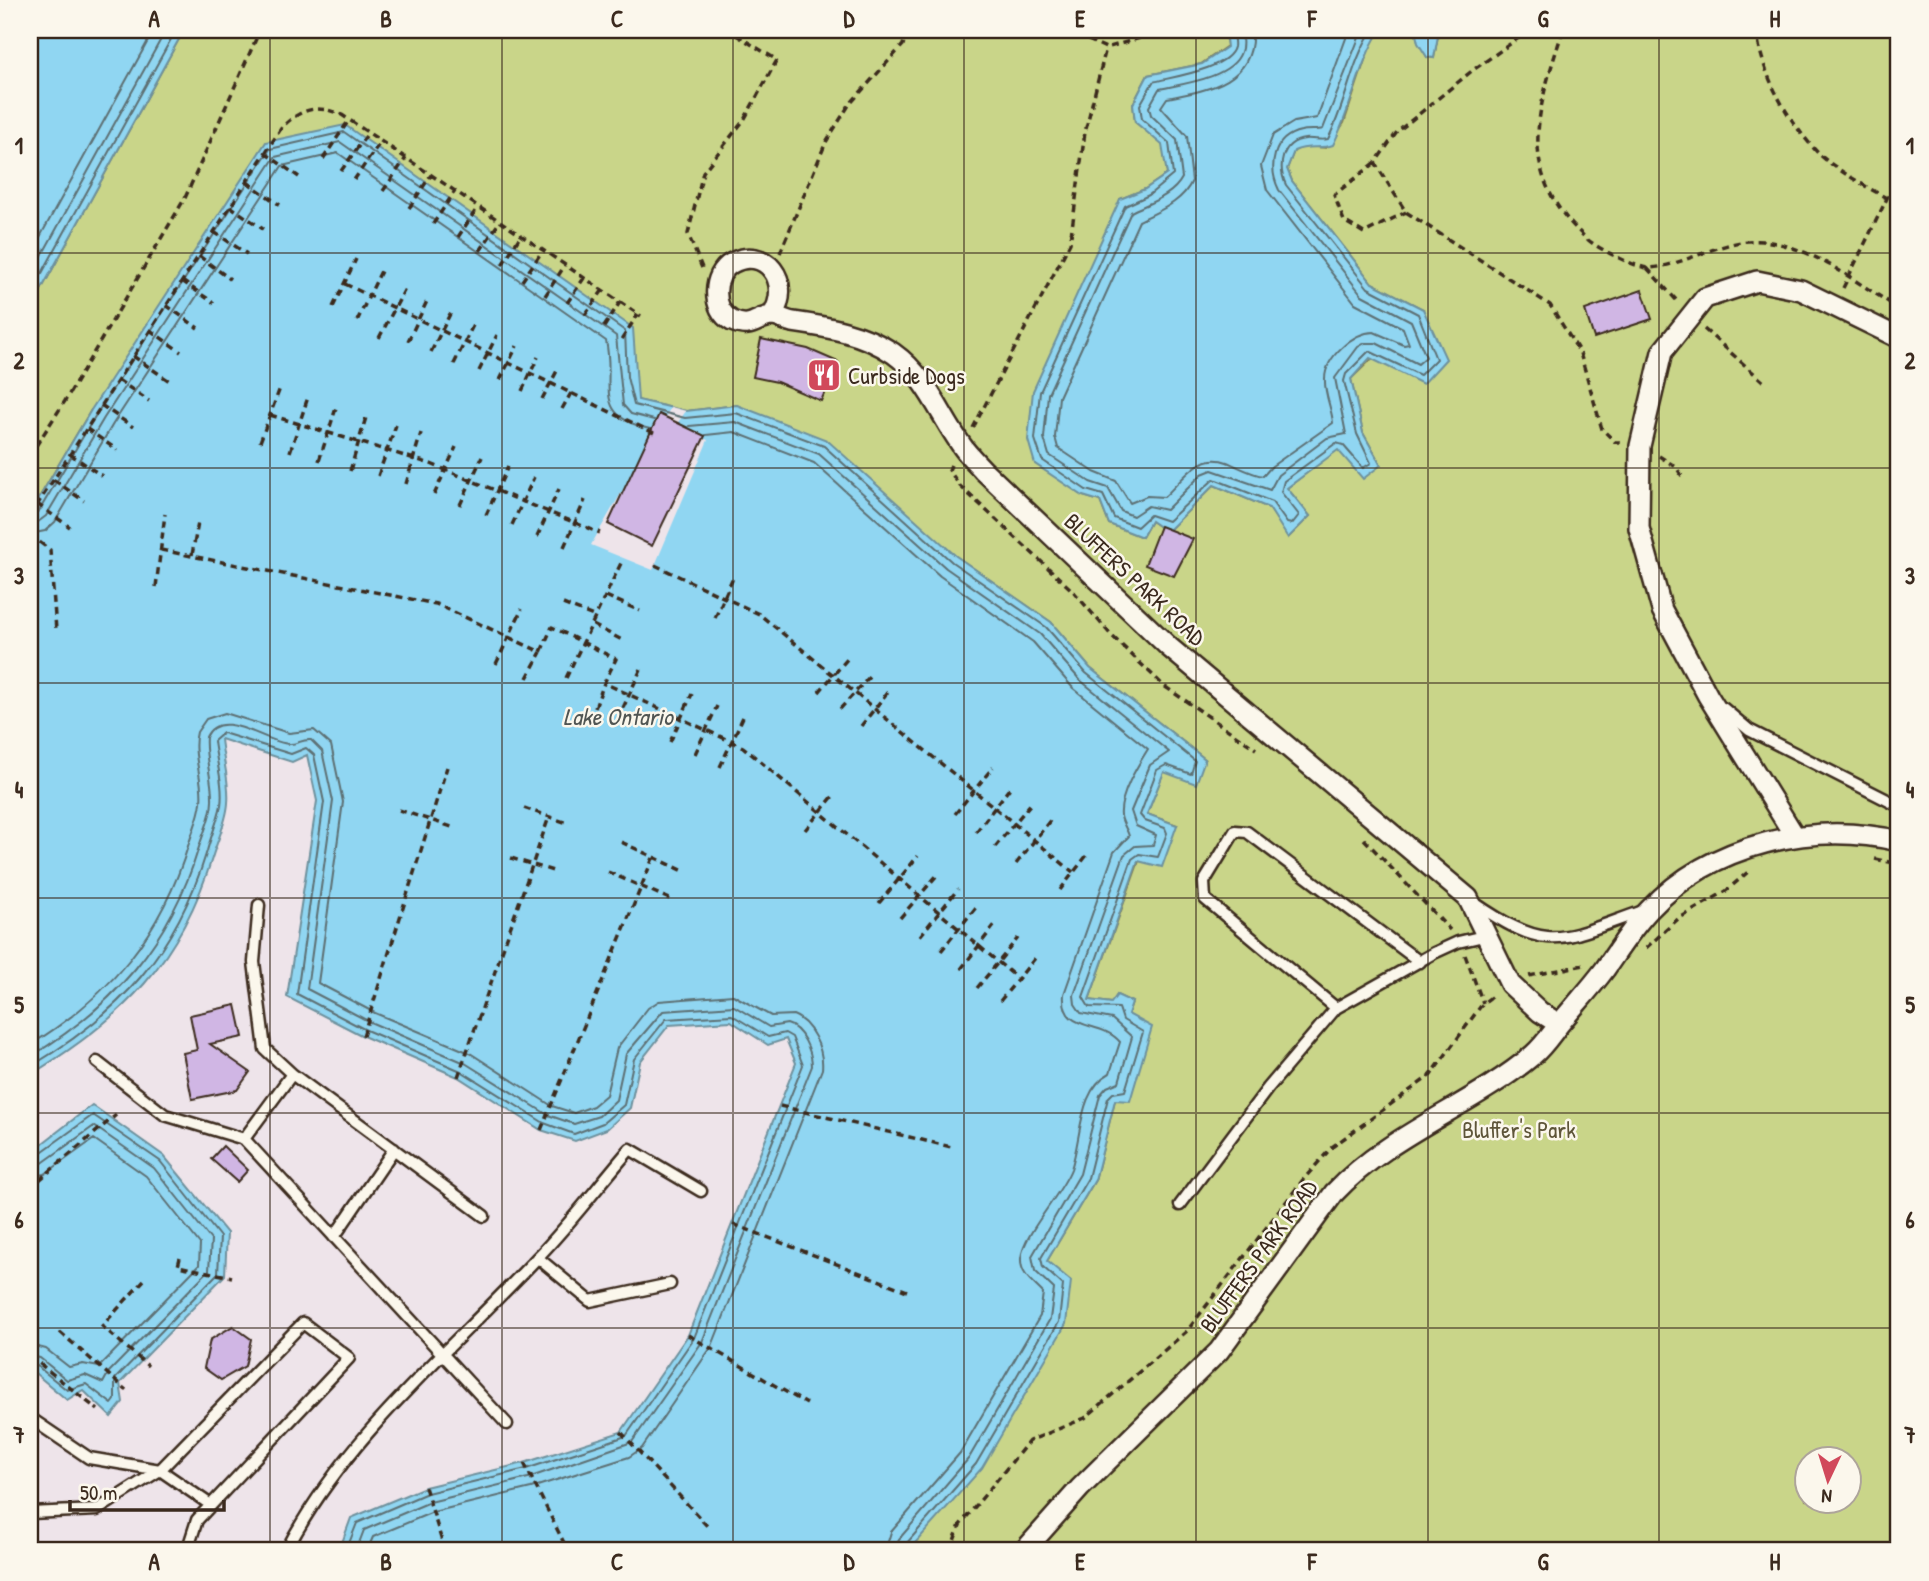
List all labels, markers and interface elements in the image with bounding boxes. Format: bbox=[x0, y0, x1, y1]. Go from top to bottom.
text: A bbox=[148, 3, 160, 34]
text: B bbox=[380, 3, 392, 34]
text: C bbox=[611, 3, 623, 34]
text: D bbox=[844, 3, 856, 34]
text: E bbox=[1075, 3, 1086, 34]
text: F bbox=[1307, 3, 1318, 34]
text: G bbox=[1537, 3, 1549, 34]
text: H bbox=[1770, 3, 1781, 34]
text: 1 bbox=[15, 130, 23, 161]
text: 1 bbox=[1906, 130, 1914, 161]
text: 2 bbox=[14, 345, 25, 376]
text: 2 bbox=[1905, 345, 1916, 376]
restaurant icon: Curbside Dogs bbox=[805, 356, 843, 394]
place label: Curbside Dogs bbox=[848, 360, 965, 391]
street label: BLUFFERS PARK ROAD bbox=[1058, 506, 1212, 652]
text: 3 bbox=[14, 560, 24, 591]
text: 3 bbox=[1905, 560, 1915, 591]
water label: Lake Ontario bbox=[563, 700, 675, 732]
text: 4 bbox=[15, 774, 24, 805]
text: 4 bbox=[1906, 774, 1915, 805]
text: 5 bbox=[14, 989, 24, 1020]
text: 5 bbox=[1905, 989, 1915, 1020]
park label: Bluffer's Park bbox=[1462, 1114, 1576, 1145]
street label: BLUFFERS PARK ROAD bbox=[1192, 1173, 1324, 1339]
text: 6 bbox=[14, 1204, 24, 1235]
text: 6 bbox=[1905, 1204, 1915, 1235]
text: 7 bbox=[12, 1419, 25, 1450]
text: 7 bbox=[1903, 1419, 1916, 1450]
north arrow bbox=[1792, 1444, 1862, 1514]
scale bar bbox=[70, 1469, 224, 1513]
text: 50 m bbox=[80, 1478, 117, 1507]
text: N bbox=[1821, 1484, 1833, 1510]
text: A bbox=[148, 1546, 160, 1577]
text: B bbox=[380, 1546, 392, 1577]
text: C bbox=[611, 1546, 623, 1577]
text: D bbox=[844, 1546, 856, 1577]
text: E bbox=[1075, 1546, 1086, 1577]
text: F bbox=[1307, 1546, 1318, 1577]
text: G bbox=[1537, 1546, 1549, 1577]
text: H bbox=[1770, 1546, 1781, 1577]

